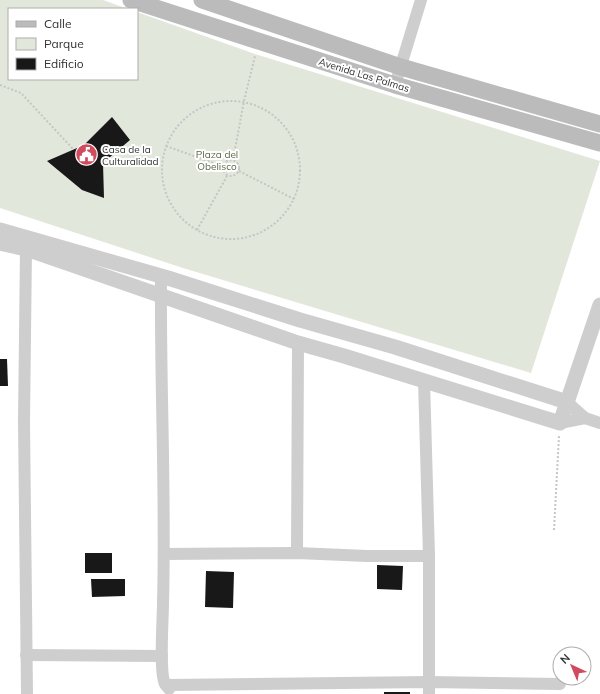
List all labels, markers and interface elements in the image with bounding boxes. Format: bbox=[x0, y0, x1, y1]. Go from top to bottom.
legend bbox=[8, 8, 138, 80]
text: Calle bbox=[44, 16, 71, 31]
text: Parque bbox=[44, 36, 84, 51]
street label: Avenida Las Palmas bbox=[317, 55, 411, 95]
text: Edificio bbox=[44, 56, 84, 71]
public building icon: Casa de la Culturalidad bbox=[73, 142, 99, 168]
place label: Casa de la Culturalidad bbox=[102, 143, 159, 168]
park label: Plaza del Obelisco bbox=[196, 148, 238, 173]
north arrow bbox=[552, 646, 592, 686]
text: N bbox=[557, 651, 573, 667]

